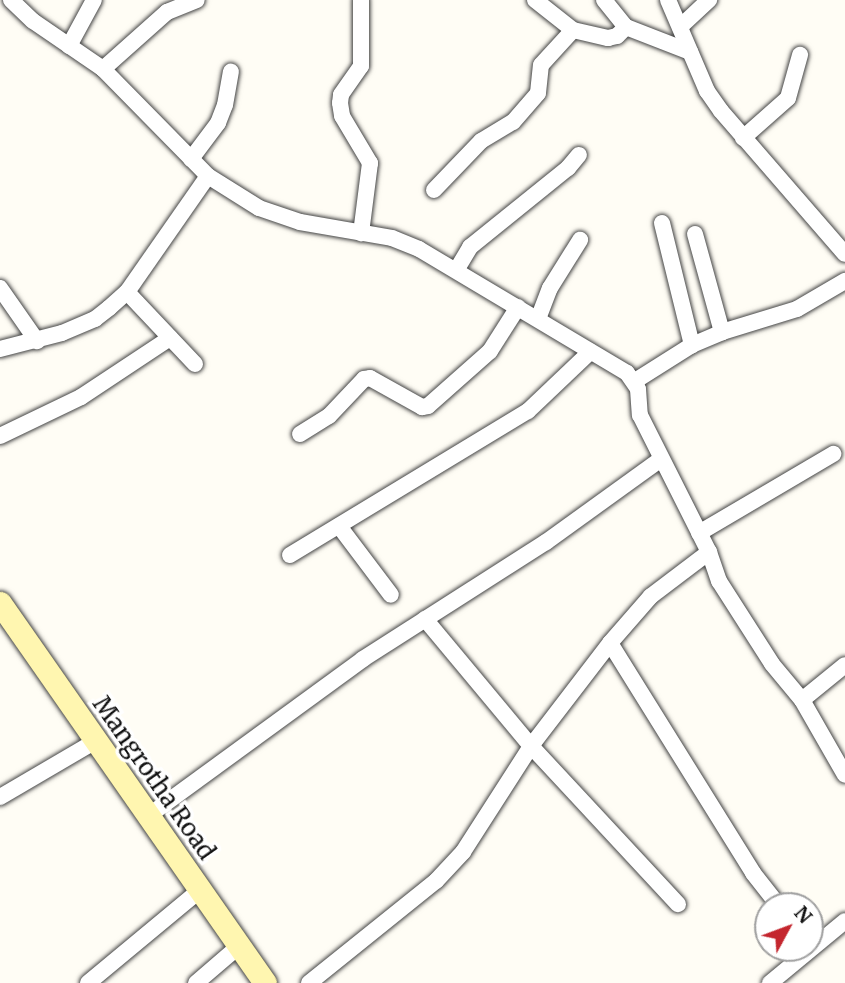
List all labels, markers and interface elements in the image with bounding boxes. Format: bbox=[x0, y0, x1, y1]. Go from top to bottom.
street label: Mangrotha Road bbox=[87, 691, 221, 865]
north arrow bbox=[754, 892, 824, 962]
text: N bbox=[789, 901, 817, 928]

